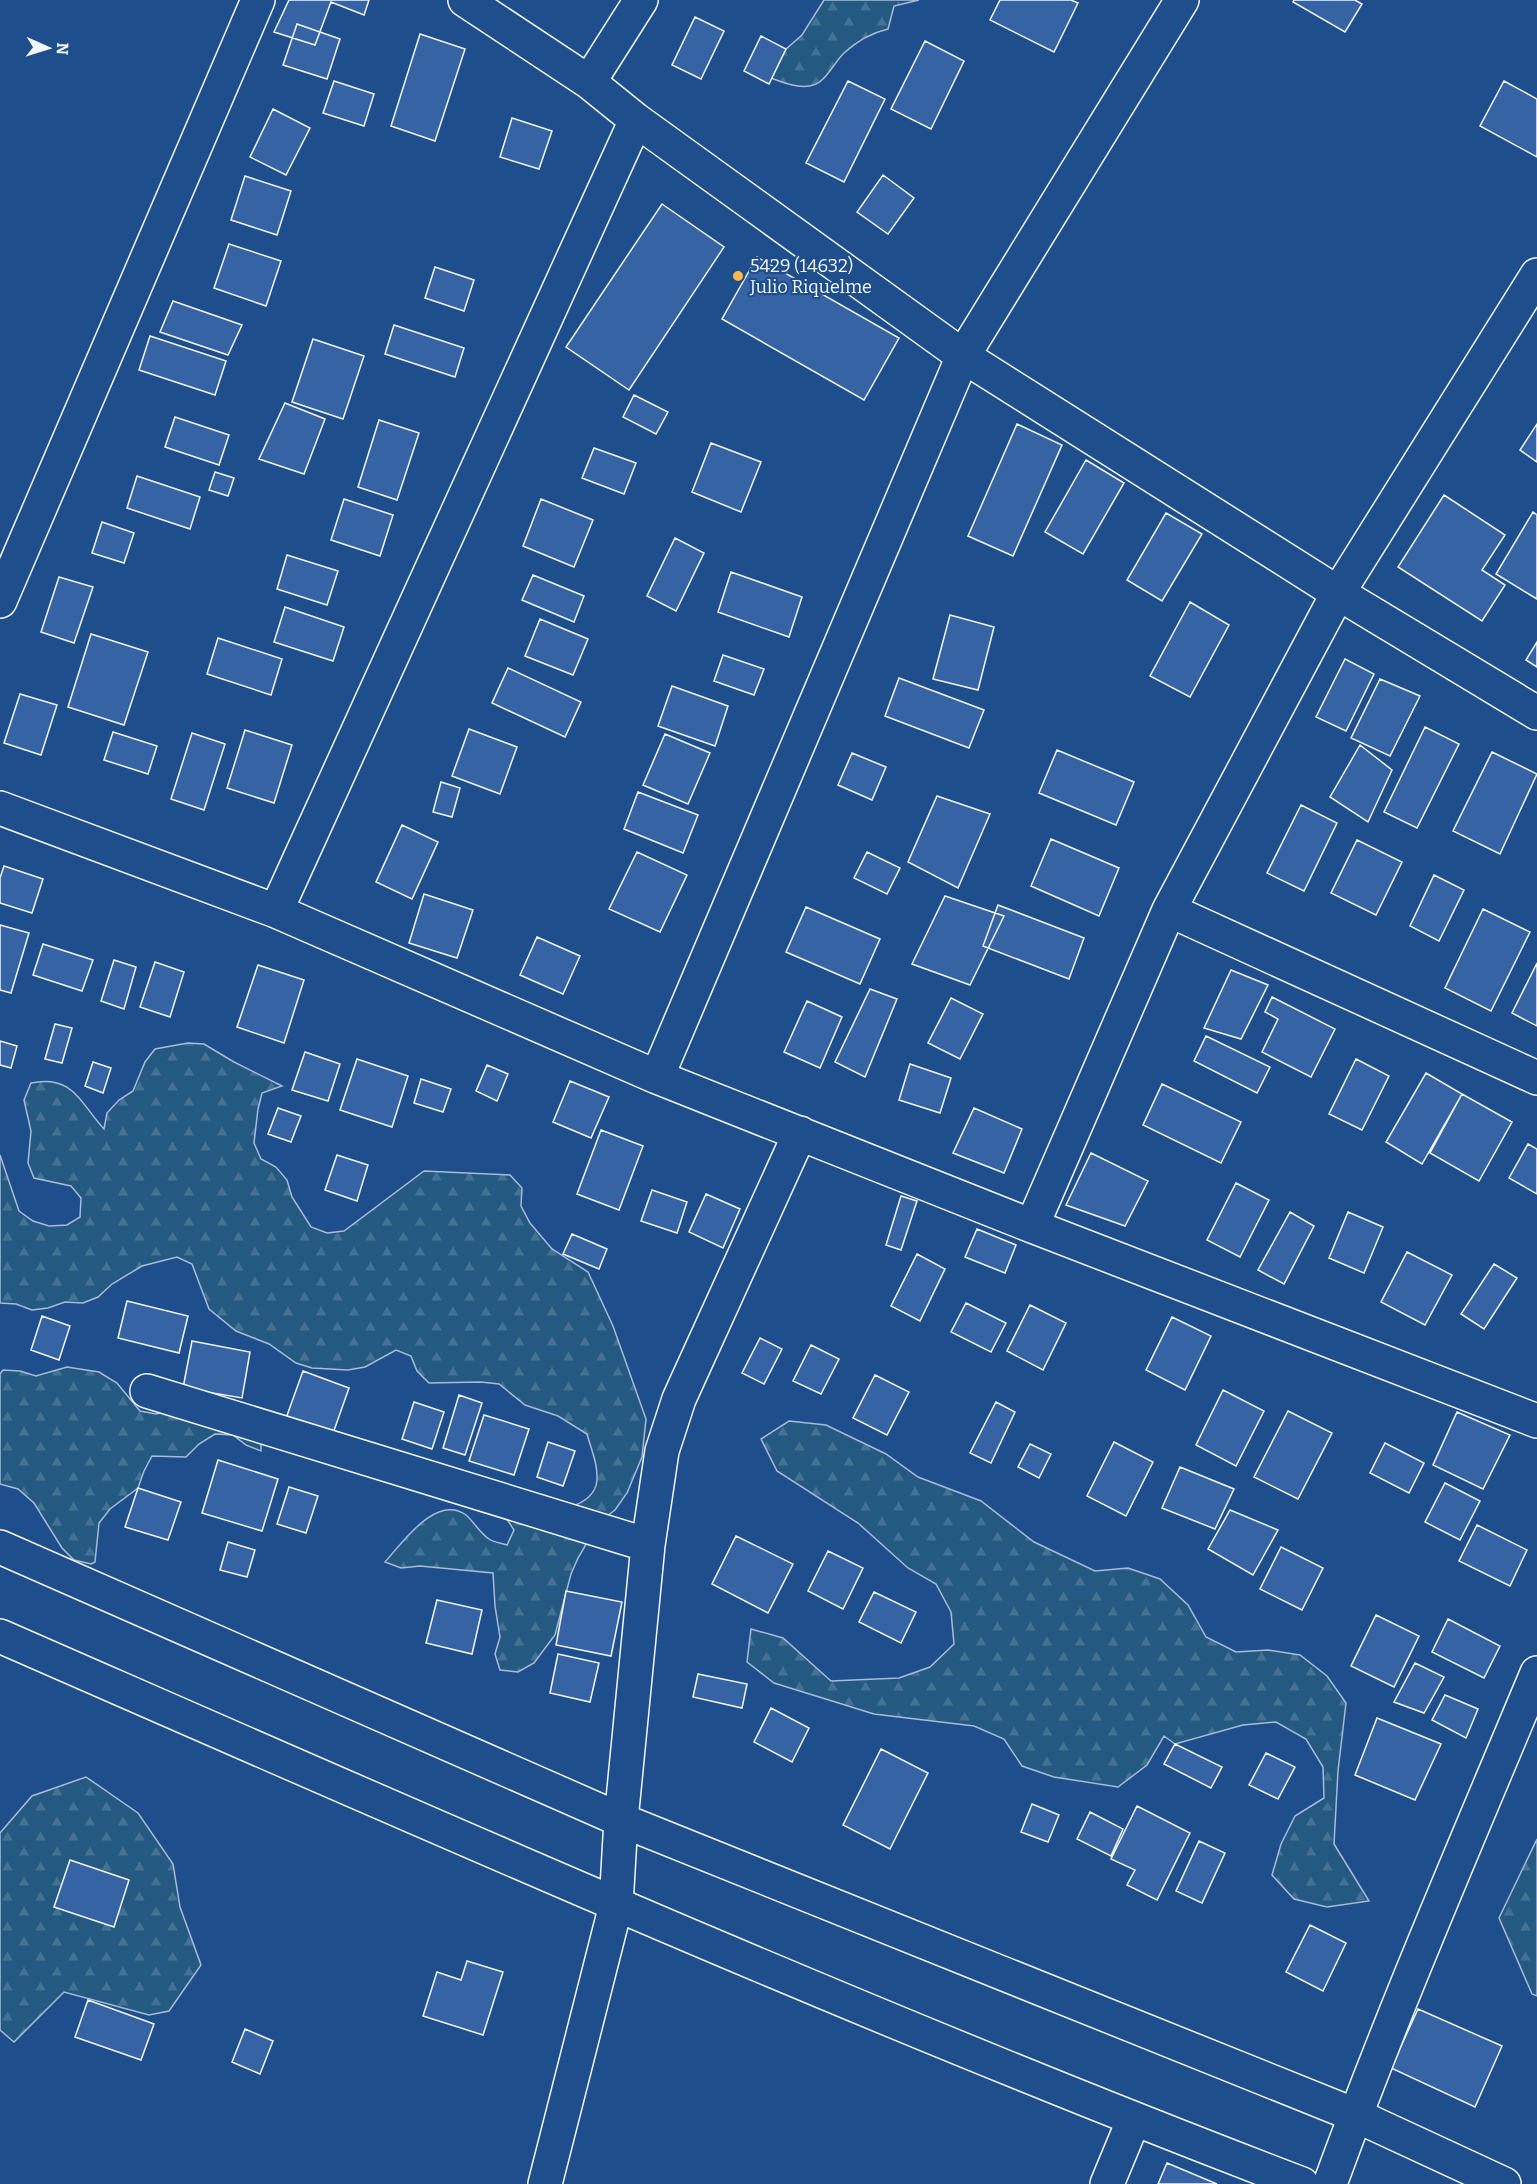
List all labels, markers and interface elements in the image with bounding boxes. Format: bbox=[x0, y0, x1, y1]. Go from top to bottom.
north arrow bbox=[18, 18, 78, 78]
text: N bbox=[53, 42, 72, 55]
place label: 5429 (14632) Julio Riquelme bbox=[749, 255, 872, 298]
marker: 5429 (14632) Julio Riquelme bbox=[731, 269, 745, 283]

